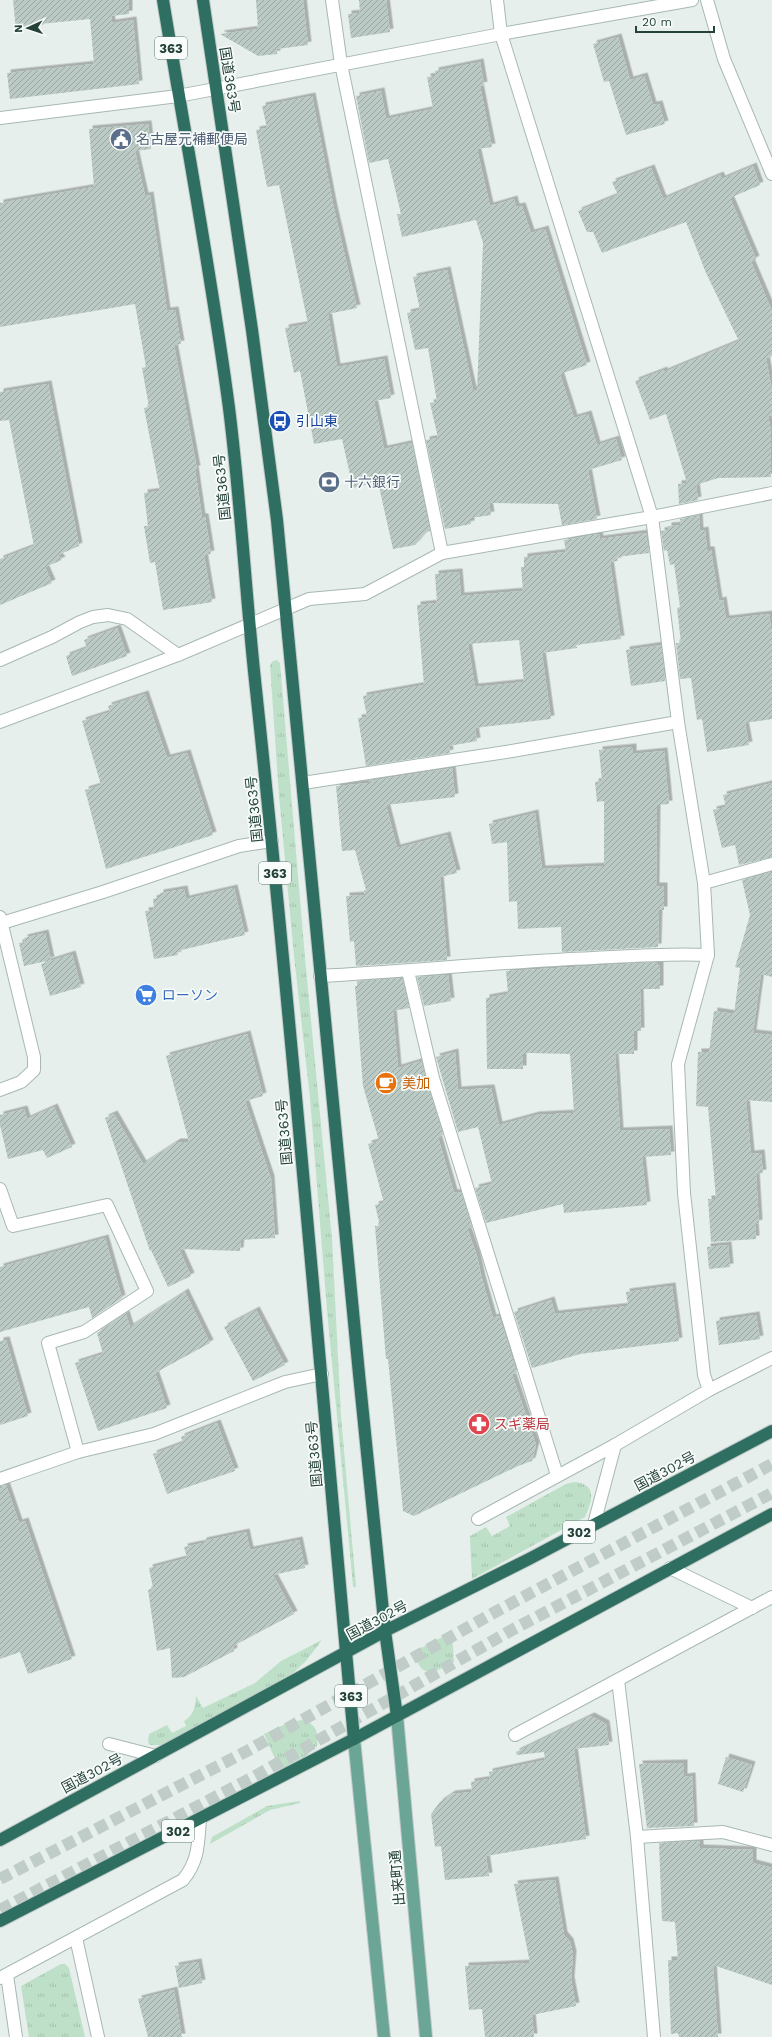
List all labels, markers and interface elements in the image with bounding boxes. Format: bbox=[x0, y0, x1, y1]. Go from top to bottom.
north arrow bbox=[8, 8, 48, 48]
scale bar bbox=[636, 8, 714, 34]
text: 20 m bbox=[642, 15, 672, 29]
text: N bbox=[12, 24, 25, 33]
road number: 363 bbox=[155, 37, 187, 59]
street label: 国道363号 bbox=[217, 46, 243, 114]
public building icon: 名古屋元補郵便局 bbox=[108, 126, 134, 152]
place label: 名古屋元補郵便局 bbox=[136, 131, 248, 147]
bus stop icon: 引山東 bbox=[267, 408, 293, 434]
place label: 引山東 bbox=[296, 413, 338, 429]
street label: 国道363号 bbox=[211, 453, 233, 521]
bank icon: 十六銀行 bbox=[316, 469, 342, 495]
place label: 十六銀行 bbox=[344, 474, 400, 490]
street label: 国道363号 bbox=[243, 775, 265, 843]
road number: 363 bbox=[259, 862, 291, 884]
supermarket icon: ローソン bbox=[133, 982, 159, 1008]
place label: ローソン bbox=[162, 987, 218, 1003]
cafe icon: 美加 bbox=[373, 1070, 399, 1096]
place label: 美加 bbox=[402, 1075, 430, 1091]
street label: 国道363号 bbox=[273, 1098, 295, 1166]
pharmacy icon: スギ薬局 bbox=[466, 1411, 492, 1437]
place label: スギ薬局 bbox=[494, 1416, 550, 1432]
street label: 国道363号 bbox=[303, 1420, 325, 1488]
street label: 国道302号 bbox=[632, 1448, 698, 1494]
road number: 302 bbox=[563, 1521, 595, 1543]
street label: 国道302号 bbox=[344, 1597, 410, 1643]
road number: 363 bbox=[335, 1685, 367, 1707]
street label: 国道302号 bbox=[59, 1750, 125, 1796]
road number: 302 bbox=[162, 1820, 194, 1842]
street label: 出来町通 bbox=[387, 1849, 407, 1907]

